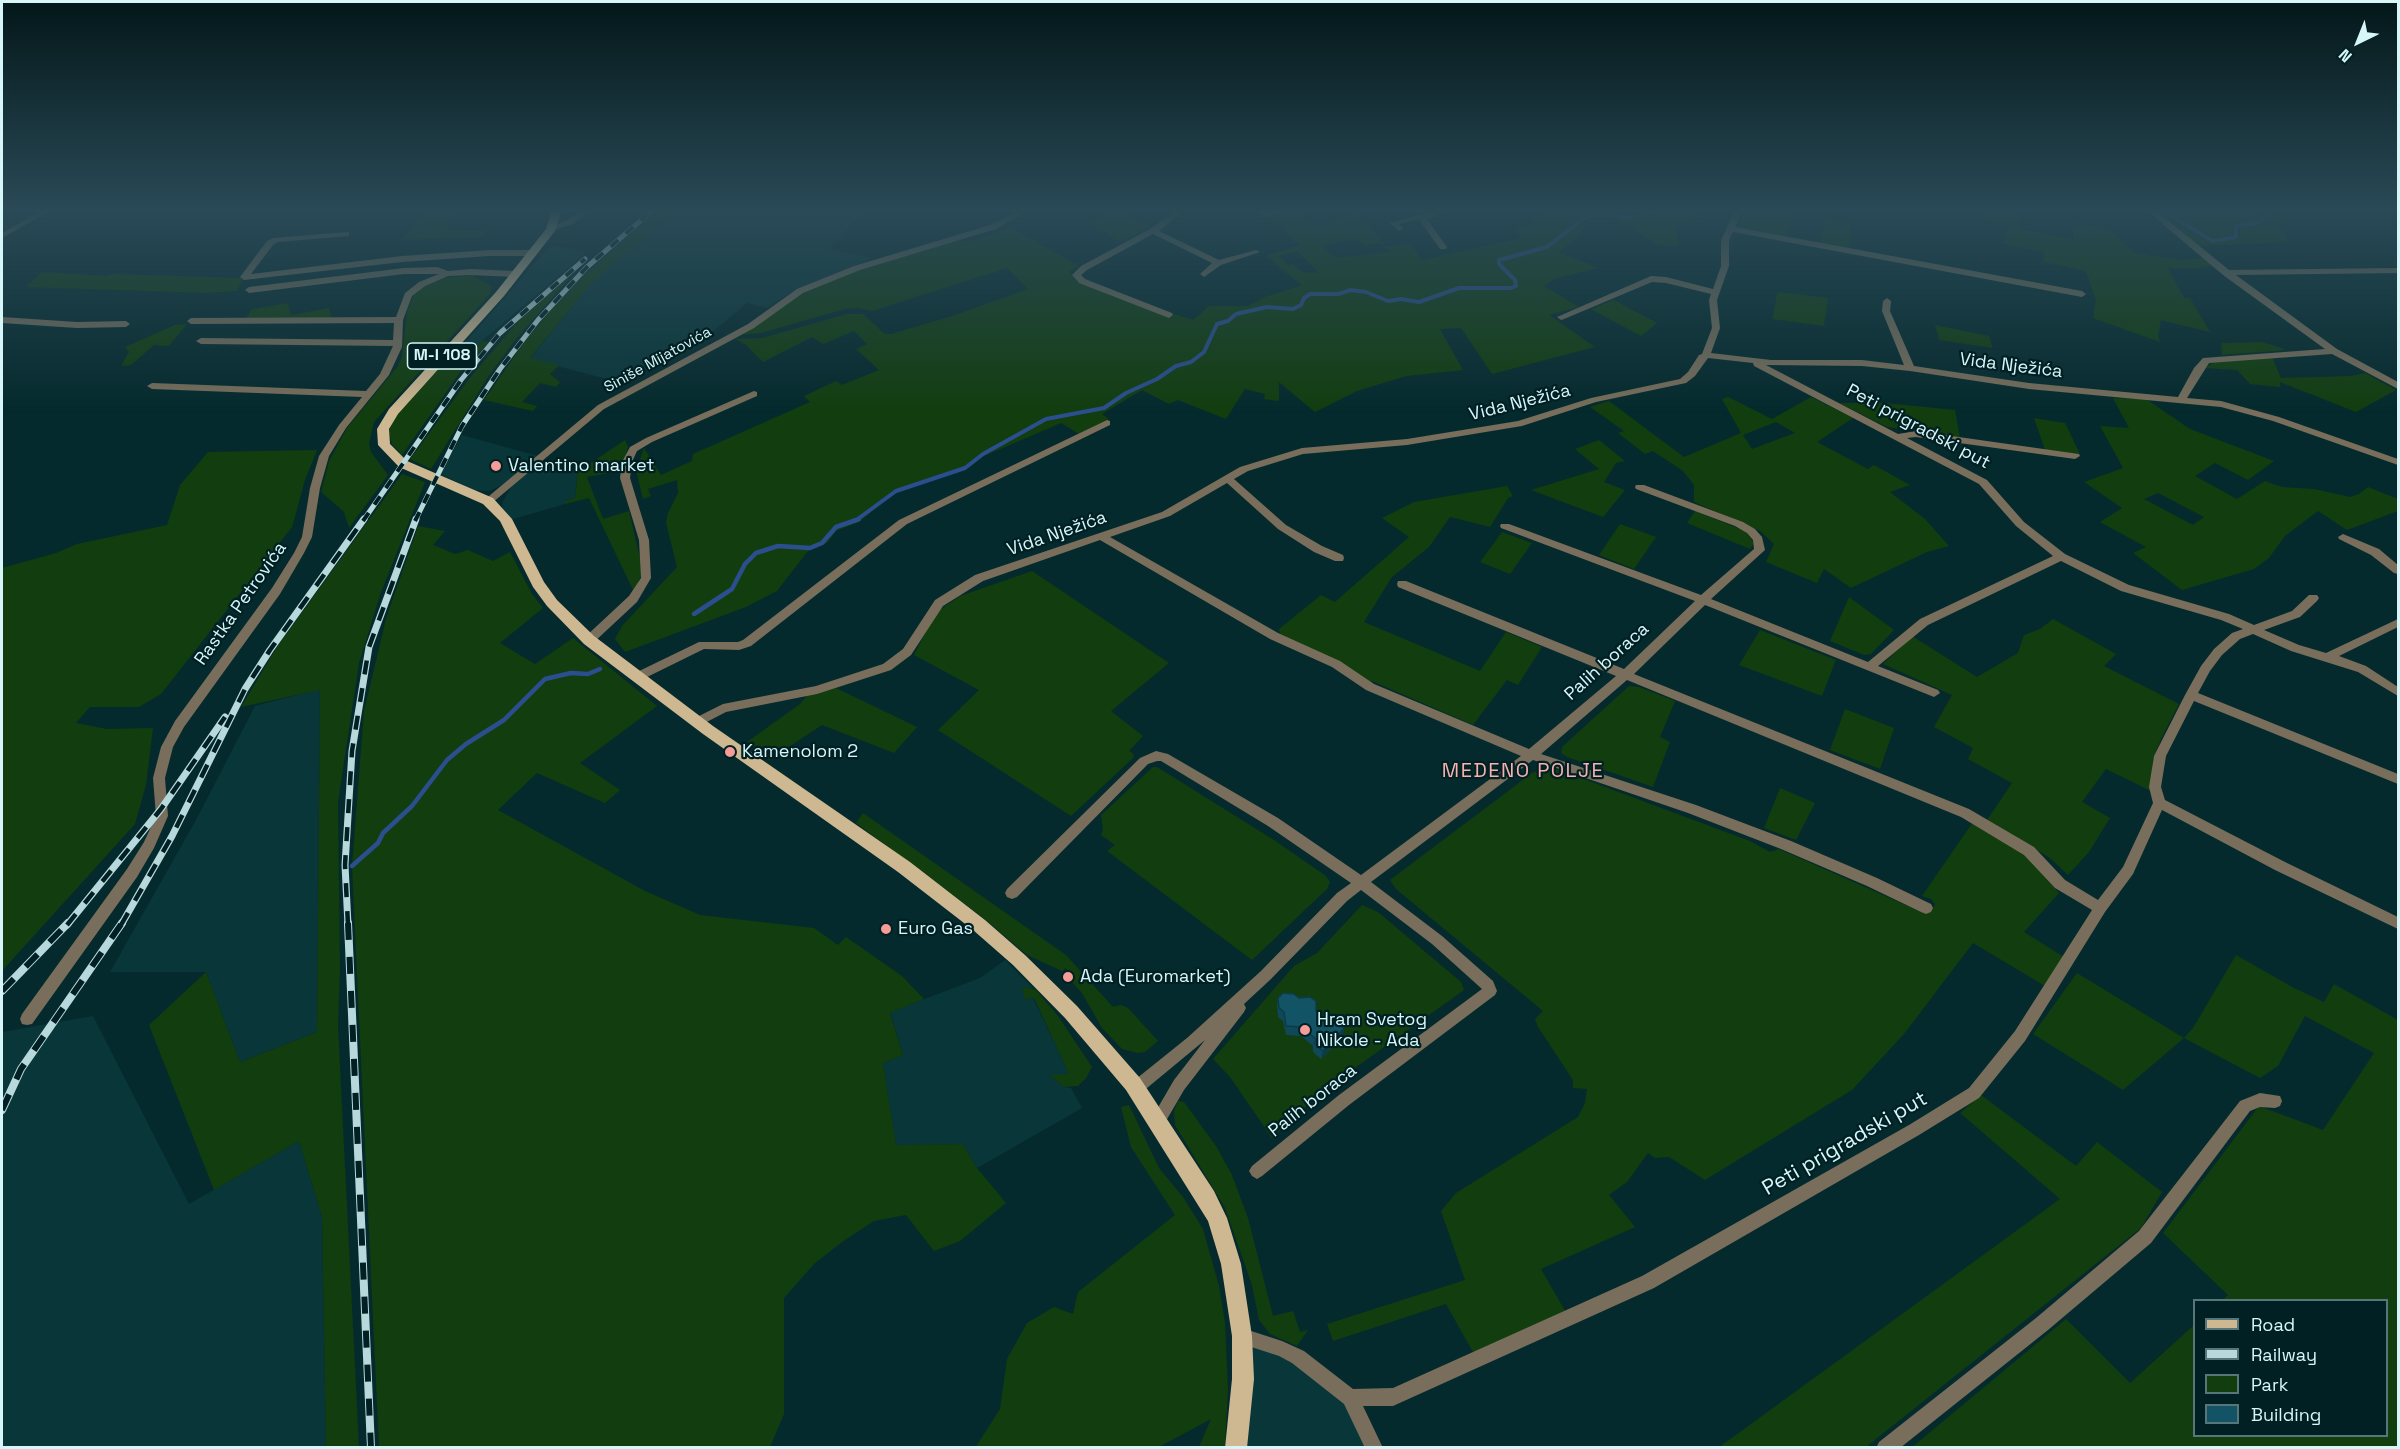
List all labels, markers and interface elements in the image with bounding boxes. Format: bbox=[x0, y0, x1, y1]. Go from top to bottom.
north arrow bbox=[2328, 12, 2388, 72]
text: N bbox=[2334, 44, 2356, 67]
street label: Siniše Mijatovića bbox=[601, 323, 715, 397]
road number: M-I 108 bbox=[408, 343, 476, 369]
street label: Vida Nježića bbox=[1958, 349, 2064, 383]
street label: Vida Nježića bbox=[1467, 380, 1573, 426]
street label: Peti prigradski put bbox=[1842, 380, 1994, 474]
place label: Valentino market bbox=[508, 455, 655, 477]
marker: Valentino market bbox=[489, 459, 503, 473]
street label: Vida Nježića bbox=[1004, 507, 1110, 561]
street label: Rastka Petrovića bbox=[191, 538, 291, 670]
street label: Palih boraca bbox=[1560, 619, 1654, 705]
place label: Kamenolom 2 bbox=[742, 741, 858, 763]
marker: Kamenolom 2 bbox=[723, 745, 737, 759]
district label: MEDENO POLJE bbox=[1442, 760, 1604, 784]
place label: Euro Gas bbox=[898, 918, 973, 940]
marker: Euro Gas bbox=[879, 922, 893, 936]
place label: Ada (Euromarket) bbox=[1080, 966, 1231, 988]
marker: Ada (Euromarket) bbox=[1061, 970, 1075, 984]
place label: Hram Svetog Nikole - Ada bbox=[1317, 1009, 1427, 1052]
marker: Hram Svetog Nikole - Ada bbox=[1298, 1023, 1312, 1037]
street label: Palih boraca bbox=[1265, 1060, 1361, 1142]
street label: Peti prigradski put bbox=[1758, 1086, 1932, 1202]
legend bbox=[2193, 1299, 2388, 1437]
text: Road bbox=[2251, 1313, 2295, 1336]
text: Railway bbox=[2251, 1343, 2317, 1366]
text: Park bbox=[2251, 1373, 2288, 1396]
text: Building bbox=[2251, 1403, 2321, 1426]

